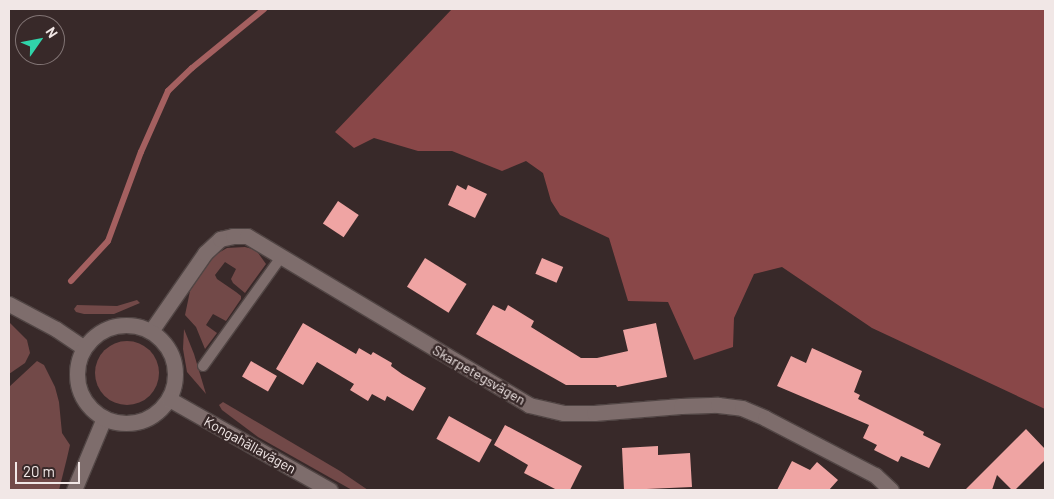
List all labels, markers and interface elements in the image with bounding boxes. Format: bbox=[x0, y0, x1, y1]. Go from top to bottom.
north arrow bbox=[15, 15, 65, 65]
text: N bbox=[42, 24, 62, 41]
street label: Skarpetegsvägen bbox=[430, 342, 528, 408]
street label: Kongahällavägen bbox=[201, 413, 299, 477]
scale bar bbox=[18, 452, 82, 484]
text: 20 m bbox=[23, 462, 55, 480]

